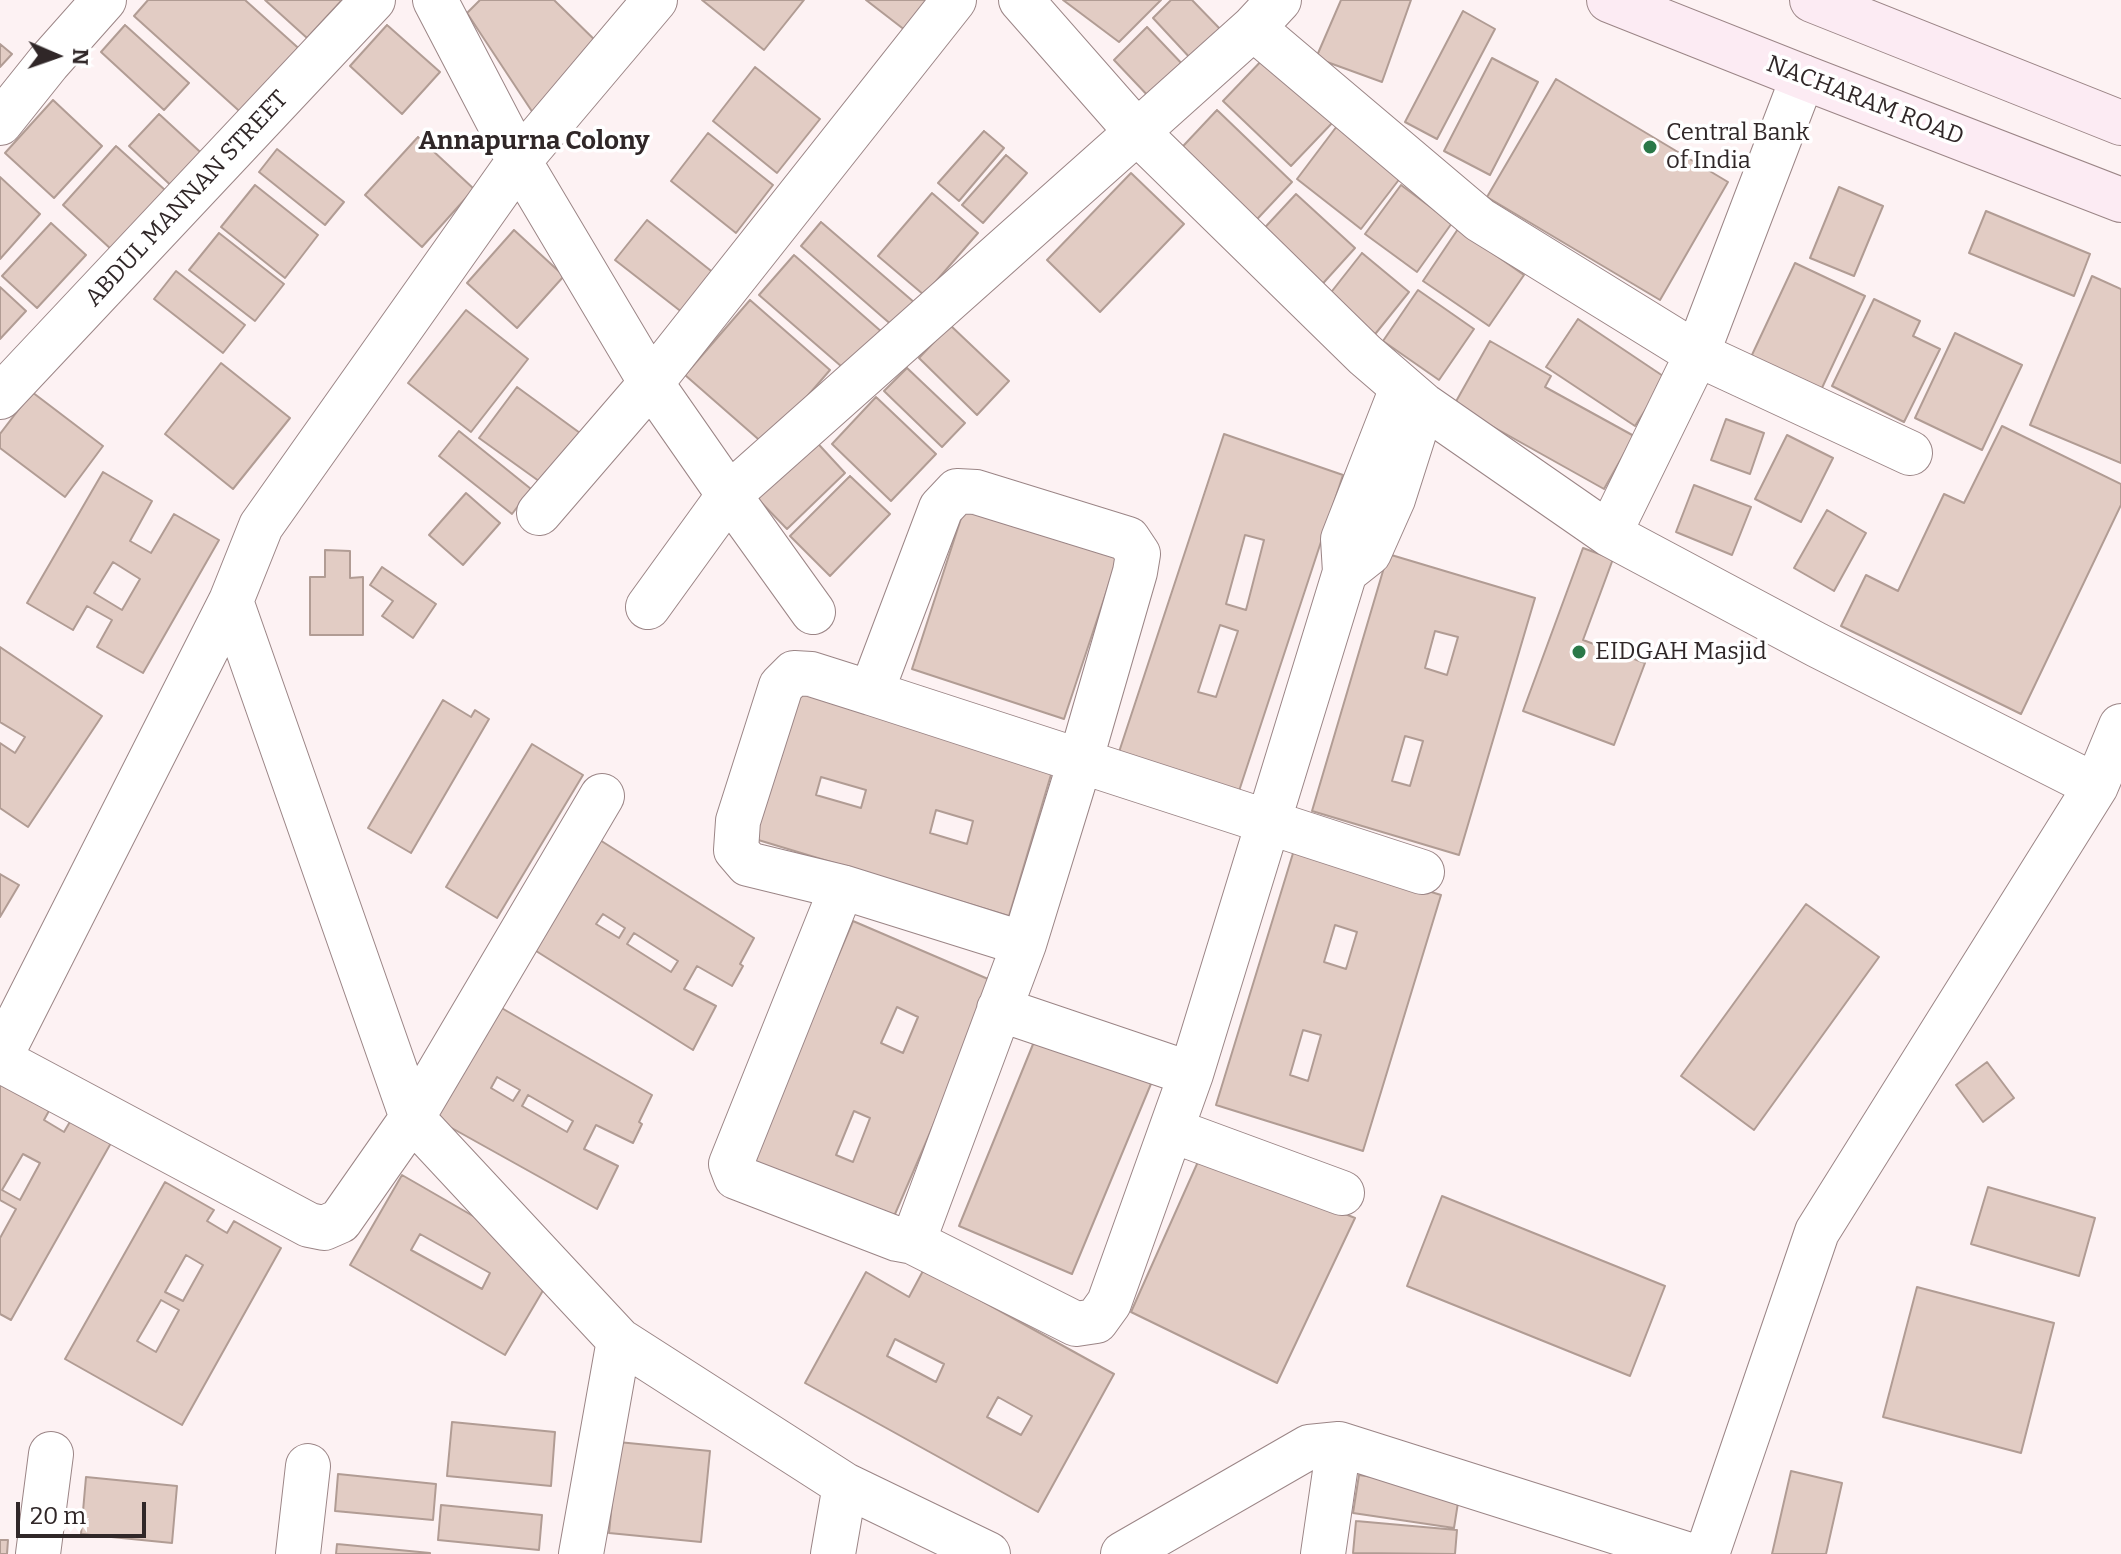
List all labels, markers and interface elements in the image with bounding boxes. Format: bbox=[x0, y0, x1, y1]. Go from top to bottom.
north arrow bbox=[16, 16, 96, 96]
text: N bbox=[67, 48, 94, 66]
street label: NACHARAM ROAD bbox=[1762, 50, 1968, 152]
street label: ABDUL MANNAN STREET bbox=[80, 85, 294, 313]
place label: Central Bank of India bbox=[1666, 119, 1809, 175]
district label: Annapurna Colony bbox=[418, 126, 650, 158]
marker: Central Bank of India bbox=[1641, 138, 1659, 156]
place label: EIDGAH Masjid bbox=[1595, 638, 1767, 666]
marker: EIDGAH Masjid bbox=[1570, 643, 1588, 661]
scale bar bbox=[20, 1486, 150, 1536]
text: 20 m bbox=[30, 1502, 86, 1530]

